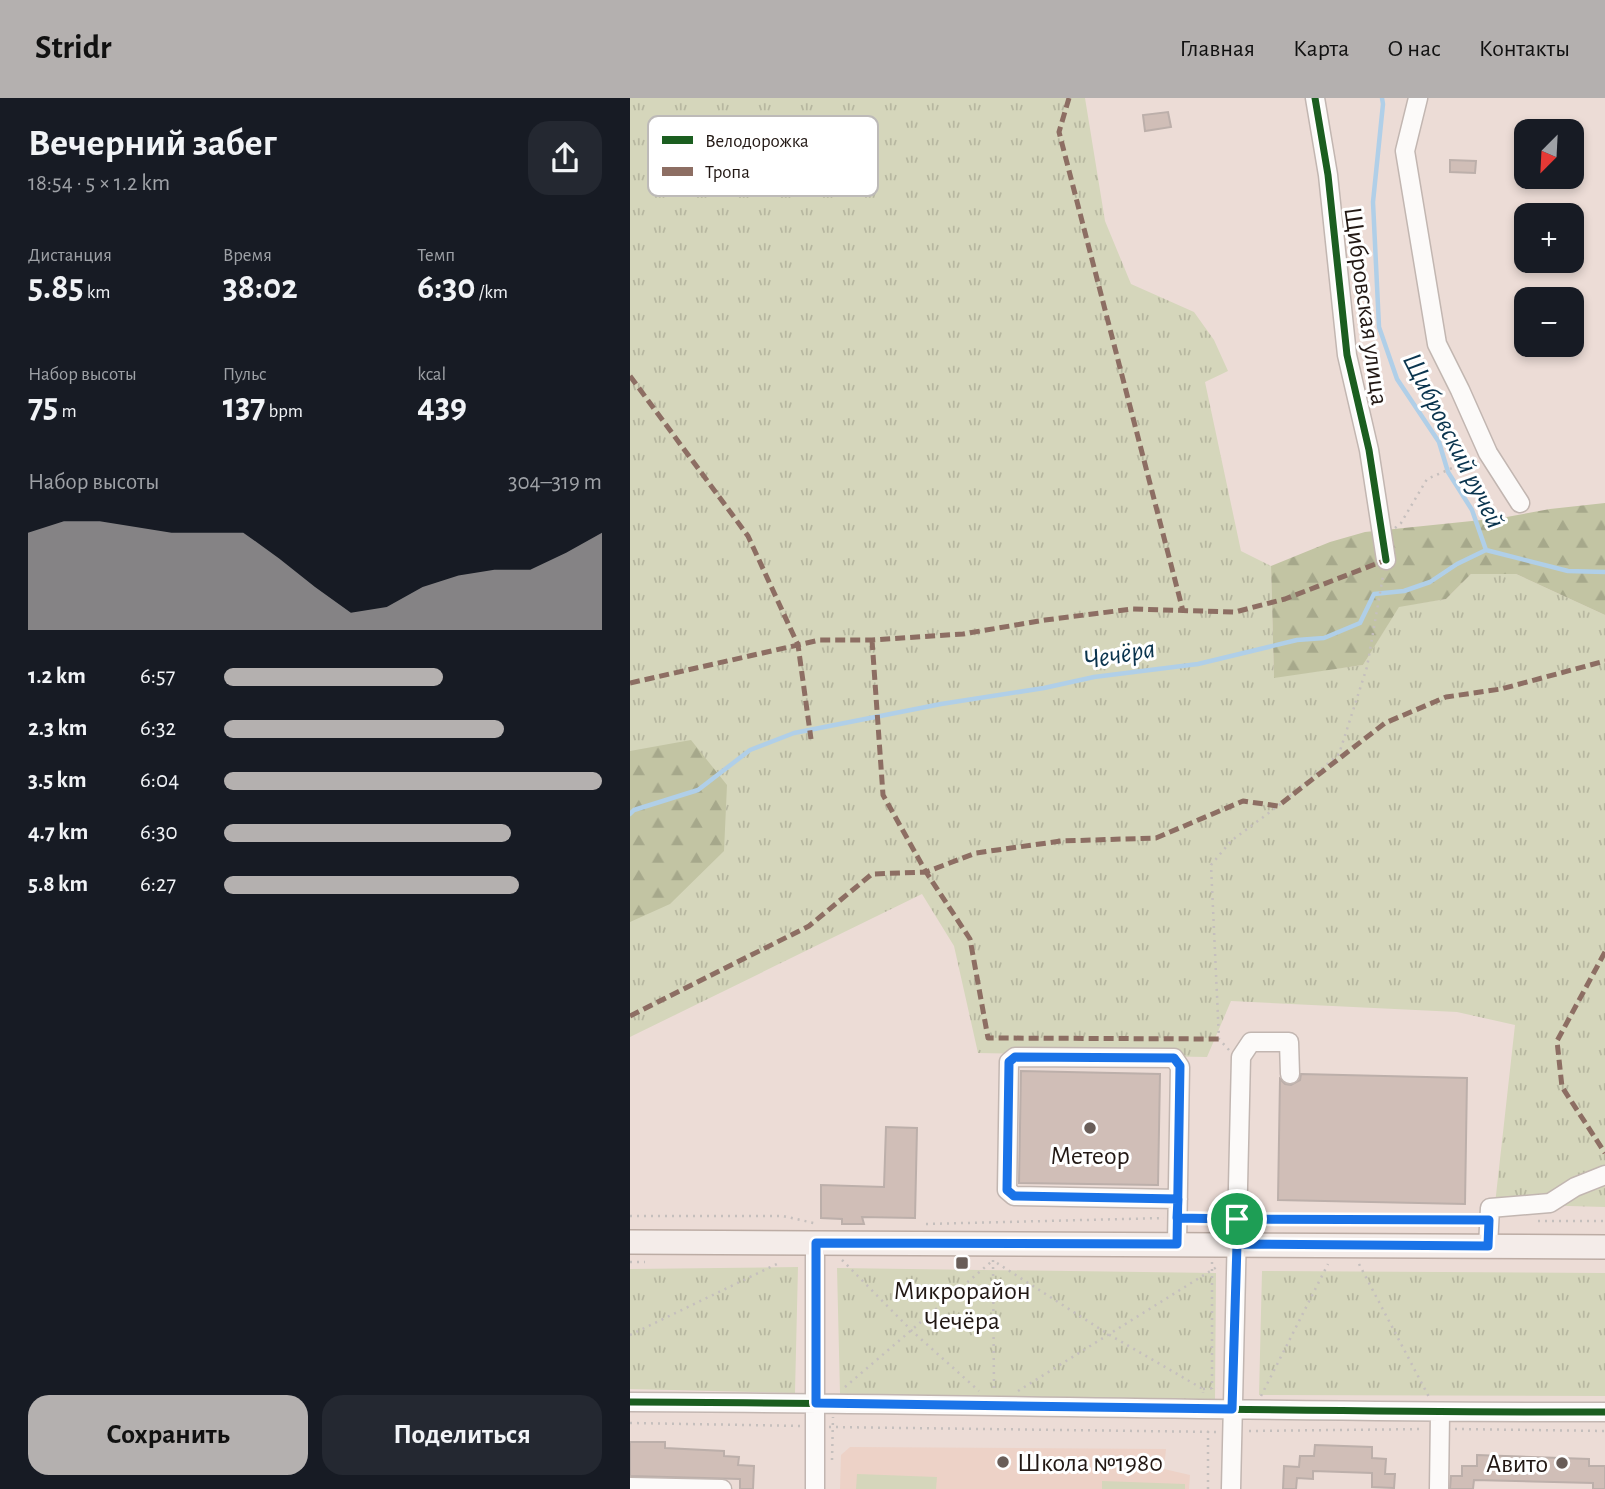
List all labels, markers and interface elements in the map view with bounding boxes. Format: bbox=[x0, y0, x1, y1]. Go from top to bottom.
text: Stridr bbox=[35, 32, 112, 65]
text: Главная bbox=[1180, 37, 1255, 61]
text: Карта bbox=[1293, 37, 1349, 61]
text: О нас bbox=[1387, 37, 1441, 61]
text: Контакты bbox=[1479, 37, 1570, 61]
legend bbox=[648, 116, 878, 196]
north arrow bbox=[1514, 119, 1584, 189]
map controls bbox=[1514, 119, 1584, 357]
button: share bbox=[528, 121, 602, 195]
text: Вечерний забег bbox=[28, 125, 277, 163]
text: Велодорожка bbox=[705, 132, 809, 151]
text: Тропа bbox=[705, 163, 750, 182]
text: 18:54 · 5 × 1.2 km bbox=[28, 172, 170, 195]
button: + bbox=[1514, 203, 1584, 273]
street label: Щибровская улица bbox=[1339, 205, 1393, 407]
text: Дистанция bbox=[28, 246, 112, 265]
text: Время bbox=[223, 246, 272, 265]
text: Темп bbox=[417, 246, 455, 265]
text: 5.85 bbox=[28, 270, 84, 305]
text: 38:02 bbox=[223, 270, 298, 305]
text: 6:30 bbox=[417, 270, 476, 305]
text: km bbox=[84, 283, 111, 302]
text: /km bbox=[476, 283, 508, 302]
button: − bbox=[1514, 287, 1584, 357]
water label: Щибровский ручей bbox=[1397, 349, 1509, 533]
text: Набор высоты bbox=[28, 365, 137, 384]
text: Пульс bbox=[223, 365, 267, 384]
text: kcal bbox=[417, 365, 446, 384]
text: 75 bbox=[28, 389, 58, 424]
text: 137 bbox=[223, 389, 265, 424]
text: 439 bbox=[417, 389, 467, 424]
text: m bbox=[58, 402, 77, 421]
text: bpm bbox=[265, 402, 303, 421]
text: Набор высоты bbox=[28, 471, 160, 494]
text: 304–319 m bbox=[508, 471, 602, 494]
water label: Чечёра bbox=[1081, 635, 1157, 675]
text: 1.2 km bbox=[28, 665, 86, 688]
text: 6:57 bbox=[140, 665, 175, 688]
text: 2.3 km bbox=[28, 717, 87, 740]
text: 6:32 bbox=[140, 717, 176, 740]
text: 3.5 km bbox=[28, 769, 87, 792]
text: 6:04 bbox=[140, 769, 179, 792]
text: 4.7 km bbox=[28, 821, 88, 844]
text: 6:30 bbox=[140, 821, 178, 844]
text: 5.8 km bbox=[28, 873, 88, 896]
text: 6:27 bbox=[140, 873, 176, 896]
marker: Метеор bbox=[1082, 1120, 1098, 1136]
place label: Метеор bbox=[1050, 1143, 1130, 1169]
pin bbox=[1207, 1189, 1267, 1249]
icon: arrive bbox=[1218, 1200, 1256, 1238]
marker: Микрорайон Чечёра bbox=[954, 1255, 970, 1271]
place label: Микрорайон Чечёра bbox=[893, 1278, 1031, 1334]
button: Сохранить bbox=[28, 1395, 308, 1475]
button: Поделиться bbox=[322, 1395, 602, 1475]
place label: Школа №1980 bbox=[1017, 1450, 1163, 1476]
place label: Авито bbox=[1486, 1451, 1548, 1477]
marker: Школа №1980 bbox=[995, 1454, 1011, 1470]
marker: Авито bbox=[1554, 1455, 1570, 1471]

